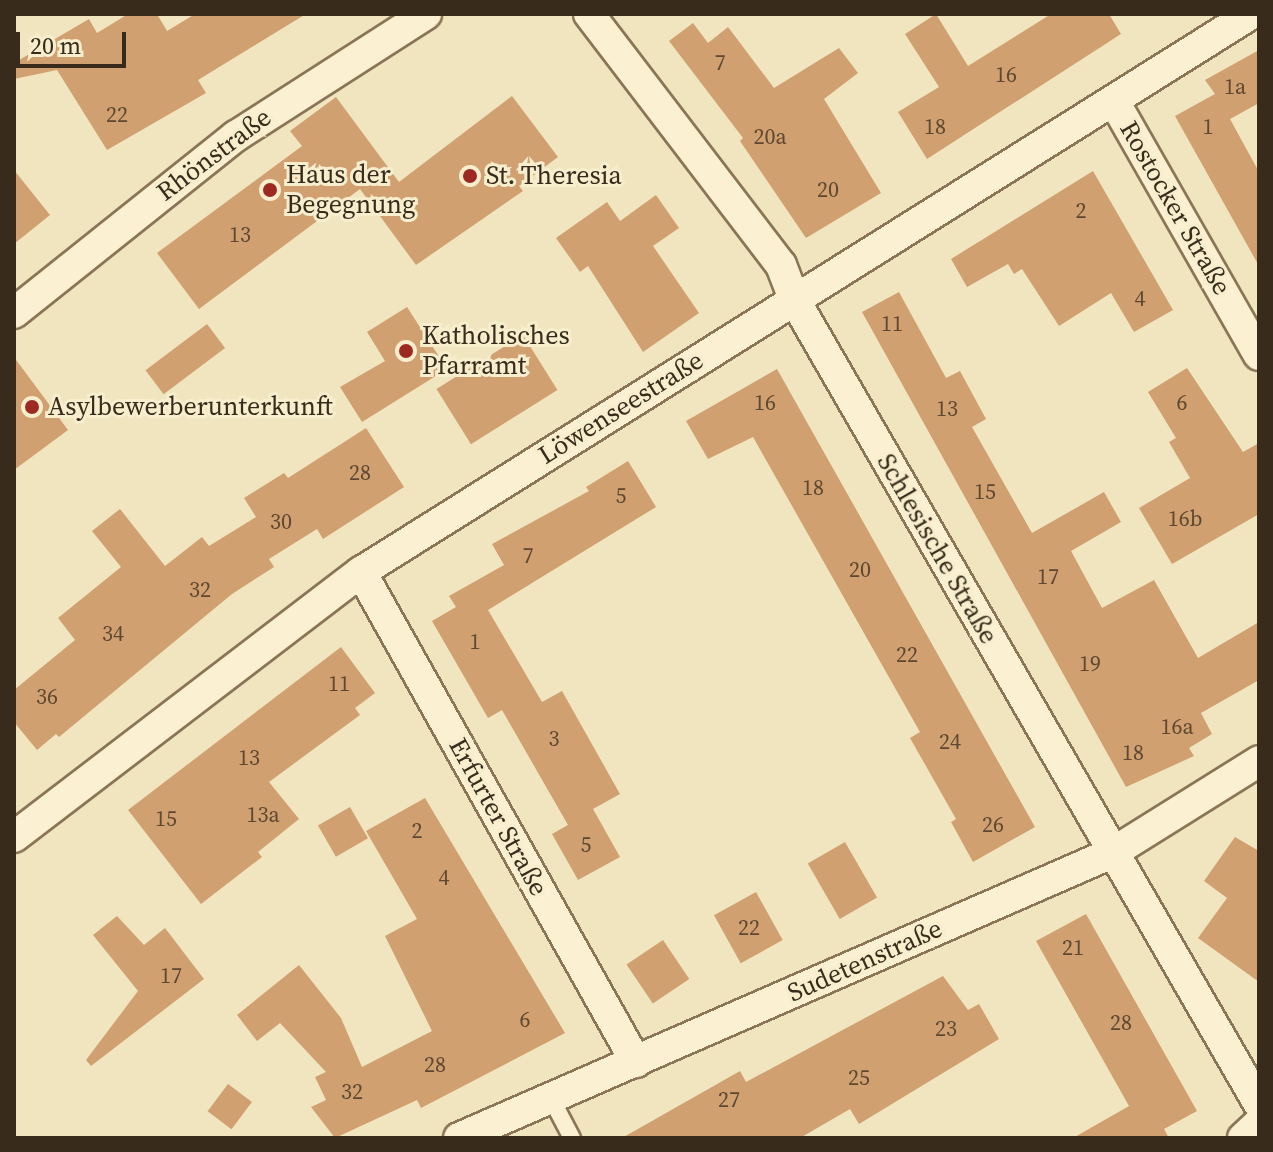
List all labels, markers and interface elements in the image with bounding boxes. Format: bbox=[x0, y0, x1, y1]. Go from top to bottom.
scale bar bbox=[20, 16, 130, 66]
text: 20 m bbox=[30, 29, 81, 62]
house number: 7 bbox=[715, 50, 725, 76]
house number: 16 bbox=[995, 62, 1017, 88]
house number: 1a bbox=[1224, 74, 1246, 100]
house number: 22 bbox=[106, 102, 128, 128]
street label: Rhönstraße bbox=[151, 102, 277, 208]
house number: 18 bbox=[924, 114, 946, 140]
house number: 1 bbox=[1203, 114, 1213, 140]
street label: Rostocker Straße bbox=[1113, 116, 1237, 300]
house number: 20a bbox=[753, 124, 787, 150]
place label: Haus der Begegnung bbox=[286, 159, 416, 220]
place label: St. Theresia bbox=[486, 160, 622, 192]
marker: St. Theresia bbox=[461, 167, 479, 185]
house number: 20 bbox=[817, 177, 839, 203]
marker: Haus der Begegnung bbox=[261, 181, 279, 199]
house number: 2 bbox=[1076, 198, 1086, 224]
house number: 13 bbox=[229, 222, 251, 248]
house number: 4 bbox=[1135, 286, 1145, 312]
house number: 11 bbox=[881, 311, 903, 337]
place label: Katholisches Pfarramt bbox=[422, 320, 570, 382]
marker: Katholisches Pfarramt bbox=[397, 342, 415, 360]
street label: Löwenseestraße bbox=[533, 345, 709, 471]
house number: 16 bbox=[754, 390, 776, 416]
house number: 6 bbox=[1177, 390, 1187, 416]
place label: Asylbewerberunterkunft bbox=[48, 391, 333, 423]
house number: 13 bbox=[936, 396, 958, 422]
marker: Asylbewerberunterkunft bbox=[23, 398, 41, 416]
street label: Schlesische Straße bbox=[870, 448, 1004, 650]
house number: 28 bbox=[349, 460, 371, 486]
house number: 18 bbox=[802, 475, 824, 501]
house number: 15 bbox=[974, 479, 996, 505]
house number: 5 bbox=[616, 483, 626, 509]
house number: 16b bbox=[1168, 506, 1202, 532]
house number: 30 bbox=[270, 509, 292, 535]
house number: 7 bbox=[523, 543, 533, 569]
house number: 20 bbox=[849, 557, 871, 583]
house number: 17 bbox=[1037, 564, 1059, 590]
house number: 32 bbox=[189, 577, 211, 603]
house number: 34 bbox=[102, 621, 124, 647]
house number: 1 bbox=[470, 629, 480, 655]
house number: 22 bbox=[896, 642, 918, 668]
house number: 19 bbox=[1079, 651, 1101, 677]
house number: 11 bbox=[328, 671, 350, 697]
house number: 36 bbox=[36, 684, 58, 710]
house number: 16a bbox=[1160, 714, 1194, 740]
house number: 3 bbox=[549, 726, 559, 752]
house number: 24 bbox=[939, 729, 961, 755]
street label: Erfurter Straße bbox=[442, 733, 554, 901]
house number: 18 bbox=[1122, 740, 1144, 766]
house number: 13 bbox=[238, 745, 260, 771]
house number: 13a bbox=[246, 802, 280, 828]
house number: 15 bbox=[155, 806, 177, 832]
house number: 26 bbox=[982, 812, 1004, 838]
house number: 2 bbox=[412, 818, 422, 844]
house number: 5 bbox=[581, 832, 591, 858]
house number: 4 bbox=[439, 865, 449, 891]
street label: Sudetenstraße bbox=[783, 913, 947, 1009]
house number: 22 bbox=[738, 915, 760, 941]
house number: 21 bbox=[1062, 935, 1084, 961]
house number: 17 bbox=[160, 963, 182, 989]
house number: 6 bbox=[520, 1007, 530, 1033]
house number: 28 bbox=[1110, 1010, 1132, 1036]
house number: 23 bbox=[935, 1016, 957, 1042]
house number: 28 bbox=[424, 1052, 446, 1078]
house number: 25 bbox=[848, 1065, 870, 1091]
house number: 32 bbox=[341, 1079, 363, 1105]
house number: 27 bbox=[718, 1087, 740, 1113]

